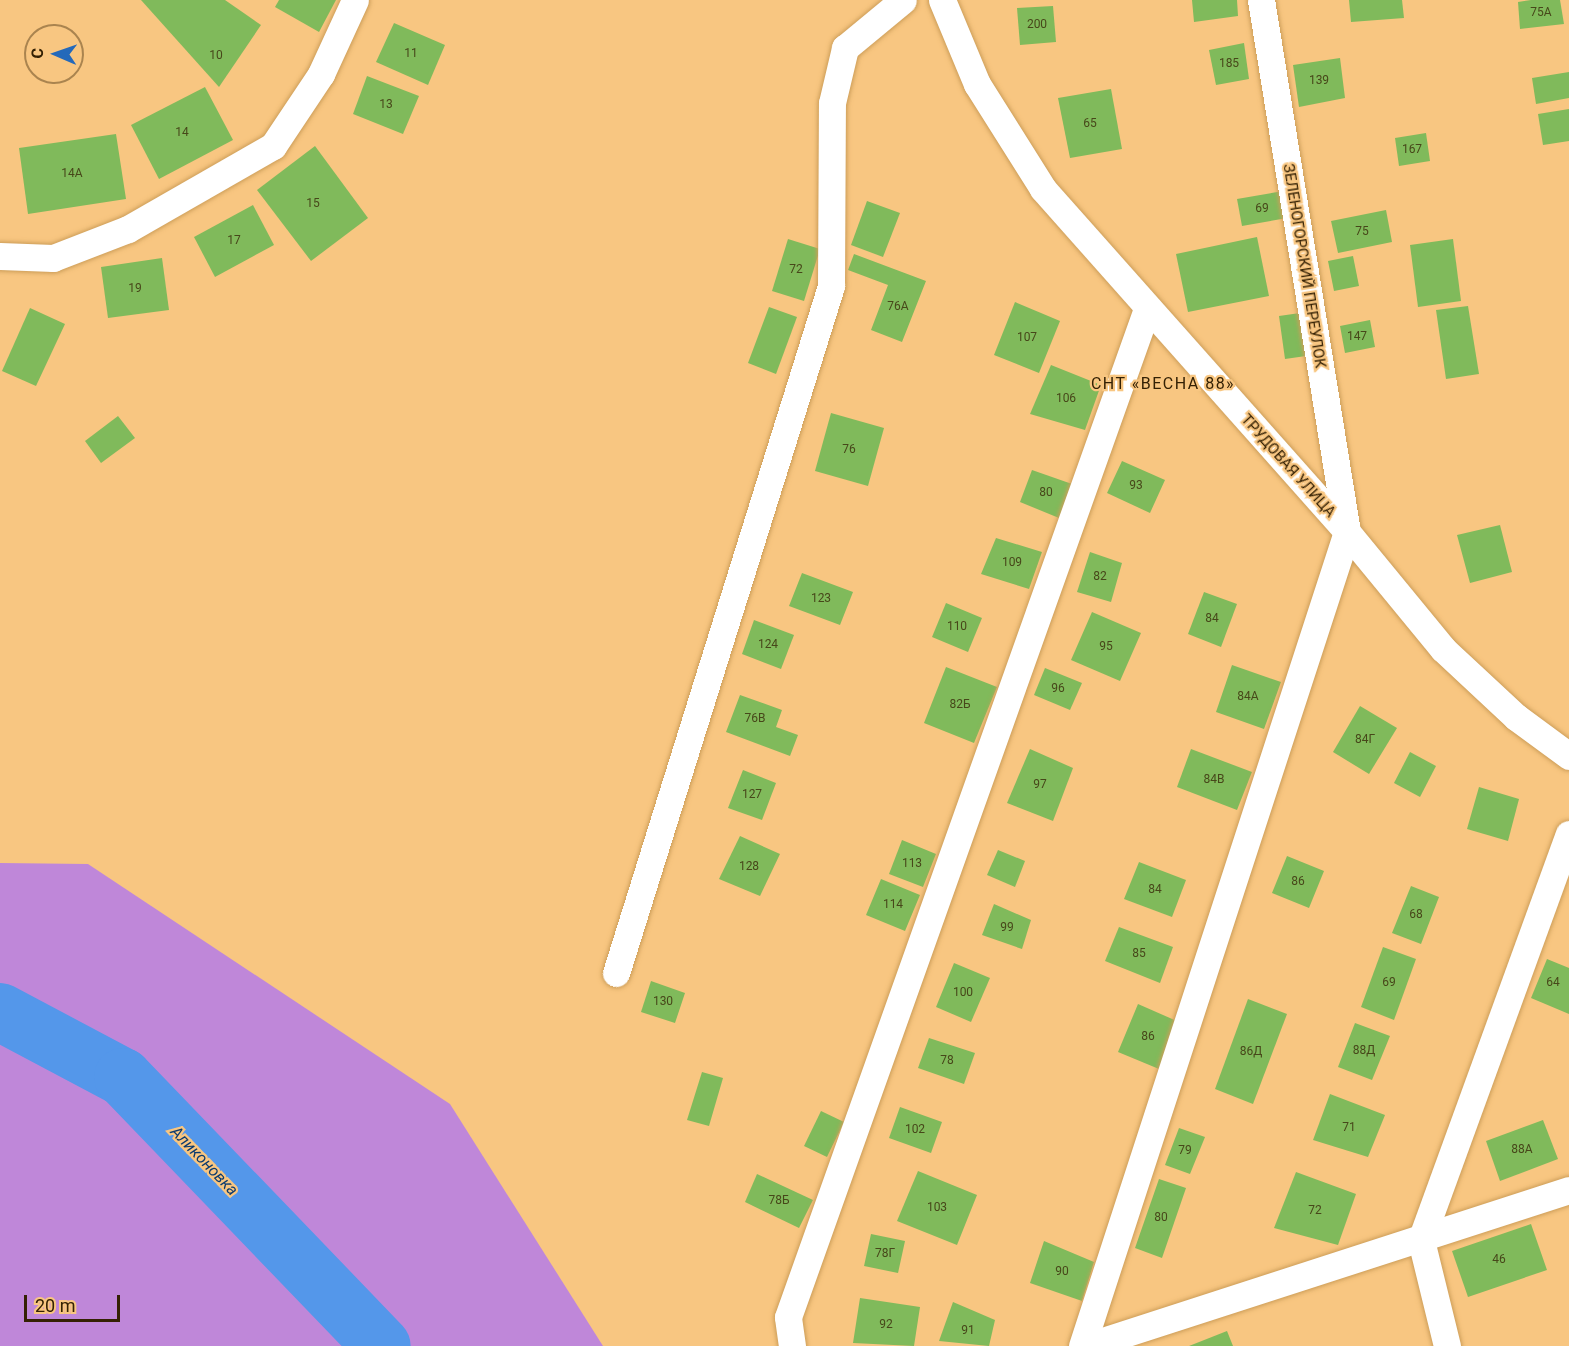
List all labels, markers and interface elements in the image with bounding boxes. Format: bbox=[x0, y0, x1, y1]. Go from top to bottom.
house number: 75А bbox=[1530, 6, 1552, 20]
house number: 200 bbox=[1027, 18, 1047, 32]
north arrow bbox=[24, 24, 84, 84]
house number: 11 bbox=[404, 47, 418, 61]
text: С bbox=[28, 48, 47, 59]
house number: 10 bbox=[209, 49, 223, 63]
house number: 185 bbox=[1219, 57, 1239, 71]
house number: 139 bbox=[1309, 74, 1329, 88]
house number: 13 bbox=[379, 98, 393, 112]
house number: 65 bbox=[1083, 117, 1097, 131]
house number: 14 bbox=[175, 126, 189, 140]
house number: 167 bbox=[1402, 143, 1422, 157]
street label: ЗЕЛЕНОГОРСКИЙ ПЕРЕУЛОК bbox=[1279, 163, 1329, 369]
house number: 14А bbox=[61, 167, 83, 181]
house number: 15 bbox=[306, 197, 320, 211]
house number: 69 bbox=[1255, 202, 1269, 216]
house number: 75 bbox=[1355, 225, 1369, 239]
house number: 17 bbox=[227, 234, 241, 248]
house number: 72 bbox=[789, 263, 803, 277]
house number: 19 bbox=[128, 282, 142, 296]
house number: 76А bbox=[887, 300, 909, 314]
house number: 147 bbox=[1347, 330, 1367, 344]
house number: 107 bbox=[1017, 331, 1037, 345]
district label: СНТ «ВЕСНА 88» bbox=[1091, 374, 1235, 394]
house number: 106 bbox=[1056, 392, 1076, 406]
street label: ТРУДОВАЯ УЛИЦА bbox=[1237, 411, 1339, 521]
house number: 76 bbox=[842, 443, 856, 457]
house number: 93 bbox=[1129, 479, 1143, 493]
house number: 80 bbox=[1039, 486, 1053, 500]
house number: 109 bbox=[1002, 556, 1022, 570]
house number: 82 bbox=[1093, 570, 1107, 584]
house number: 123 bbox=[811, 592, 831, 606]
house number: 84 bbox=[1205, 612, 1219, 626]
house number: 110 bbox=[947, 620, 967, 634]
house number: 124 bbox=[758, 638, 778, 652]
house number: 95 bbox=[1099, 640, 1113, 654]
house number: 96 bbox=[1051, 682, 1065, 696]
house number: 84А bbox=[1237, 690, 1259, 704]
house number: 82Б bbox=[949, 698, 971, 712]
house number: 76В bbox=[745, 712, 765, 726]
house number: 84Г bbox=[1355, 733, 1375, 747]
house number: 84В bbox=[1204, 773, 1224, 787]
house number: 97 bbox=[1033, 778, 1047, 792]
house number: 127 bbox=[742, 788, 762, 802]
house number: 113 bbox=[902, 857, 922, 871]
house number: 128 bbox=[739, 860, 759, 874]
house number: 86 bbox=[1291, 875, 1305, 889]
house number: 84 bbox=[1148, 883, 1162, 897]
house number: 114 bbox=[883, 898, 903, 912]
house number: 68 bbox=[1409, 908, 1423, 922]
house number: 99 bbox=[1000, 921, 1014, 935]
house number: 85 bbox=[1132, 947, 1146, 961]
house number: 69 bbox=[1382, 976, 1396, 990]
house number: 64 bbox=[1546, 976, 1560, 990]
house number: 100 bbox=[953, 986, 973, 1000]
house number: 130 bbox=[653, 995, 673, 1009]
house number: 86 bbox=[1141, 1030, 1155, 1044]
house number: 88Д bbox=[1353, 1044, 1375, 1058]
house number: 86Д bbox=[1240, 1045, 1262, 1059]
house number: 78 bbox=[940, 1054, 954, 1068]
house number: 71 bbox=[1342, 1121, 1356, 1135]
water label: Аликоновка bbox=[166, 1122, 242, 1200]
house number: 102 bbox=[905, 1123, 925, 1137]
house number: 88А bbox=[1511, 1143, 1533, 1157]
house number: 79 bbox=[1178, 1144, 1192, 1158]
house number: 78Б bbox=[768, 1194, 790, 1208]
house number: 103 bbox=[927, 1201, 947, 1215]
house number: 72 bbox=[1308, 1204, 1322, 1218]
house number: 80 bbox=[1154, 1211, 1168, 1225]
house number: 78Г bbox=[875, 1247, 895, 1261]
house number: 46 bbox=[1492, 1253, 1506, 1267]
house number: 90 bbox=[1055, 1265, 1069, 1279]
scale bar bbox=[27, 1283, 123, 1321]
text: 20 m bbox=[35, 1295, 75, 1316]
house number: 92 bbox=[879, 1318, 893, 1332]
house number: 91 bbox=[961, 1324, 975, 1338]

